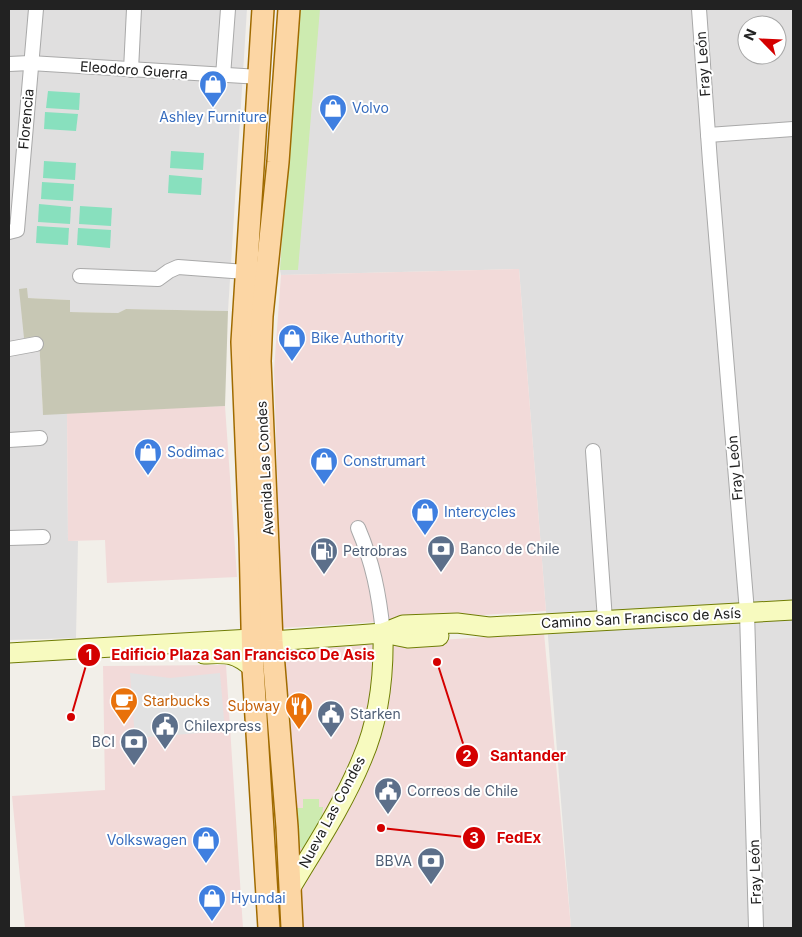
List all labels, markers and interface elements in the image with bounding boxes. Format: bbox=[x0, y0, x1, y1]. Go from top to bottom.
north arrow bbox=[737, 15, 787, 65]
text: N bbox=[740, 26, 760, 43]
street label: Fray León bbox=[692, 31, 713, 97]
street label: Eleodoro Guerra bbox=[79, 57, 189, 82]
shop icon: Ashley Furniture bbox=[198, 69, 228, 108]
street label: Florencia bbox=[14, 88, 37, 150]
shop icon: Volvo bbox=[318, 93, 348, 132]
place label: Volvo bbox=[352, 99, 389, 116]
place label: Ashley Furniture bbox=[159, 108, 267, 125]
shop icon: Bike Authority bbox=[277, 323, 307, 362]
place label: Bike Authority bbox=[311, 329, 404, 346]
street label: Avenida Las Condes bbox=[252, 400, 277, 536]
street label: Fray León bbox=[723, 435, 746, 501]
shop icon: Sodimac bbox=[133, 437, 163, 476]
place label: Sodimac bbox=[167, 443, 224, 460]
shop icon: Construmart bbox=[309, 446, 339, 485]
place label: Construmart bbox=[343, 452, 426, 469]
shop icon: Intercycles bbox=[410, 497, 440, 536]
place label: Intercycles bbox=[444, 503, 516, 520]
bank icon: Banco de Chile bbox=[426, 534, 456, 573]
fuel station icon: Petrobras bbox=[309, 536, 339, 575]
place label: Banco de Chile bbox=[460, 540, 560, 557]
place label: Petrobras bbox=[343, 542, 407, 559]
street label: Camino San Francisco de Asís bbox=[541, 604, 741, 631]
callout: Edificio Plaza San Francisco De Asis bbox=[76, 640, 385, 670]
text: 1 bbox=[86, 645, 92, 664]
text: Edificio Plaza San Francisco De Asis bbox=[111, 645, 375, 664]
cafe icon: Starbucks bbox=[109, 686, 139, 725]
restaurant icon: Subway bbox=[284, 691, 314, 730]
place label: Starbucks bbox=[143, 692, 210, 709]
place label: Subway bbox=[227, 697, 280, 714]
public building icon: Starken bbox=[316, 699, 346, 738]
place label: Starken bbox=[350, 705, 401, 722]
public building icon: Chilexpress bbox=[150, 711, 180, 750]
place label: Chilexpress bbox=[184, 717, 261, 734]
bank icon: BCI bbox=[119, 727, 149, 766]
place label: BCI bbox=[92, 733, 115, 750]
callout: Santander bbox=[455, 741, 576, 771]
text: 2 bbox=[462, 746, 472, 765]
text: Santander bbox=[490, 746, 566, 765]
street label: Nueva Las Condes bbox=[295, 753, 368, 871]
public building icon: Correos de Chile bbox=[373, 776, 403, 815]
place label: Correos de Chile bbox=[407, 782, 518, 799]
callout: FedEx bbox=[462, 823, 551, 853]
shop icon: Volkswagen bbox=[191, 825, 221, 864]
text: 3 bbox=[469, 828, 479, 847]
text: FedEx bbox=[497, 828, 542, 847]
place label: Volkswagen bbox=[107, 831, 187, 848]
street label: Fray León bbox=[745, 839, 764, 905]
bank icon: BBVA bbox=[416, 846, 446, 885]
place label: BBVA bbox=[375, 852, 412, 869]
shop icon: Hyundai bbox=[197, 883, 227, 922]
place label: Hyundai bbox=[231, 889, 286, 906]

